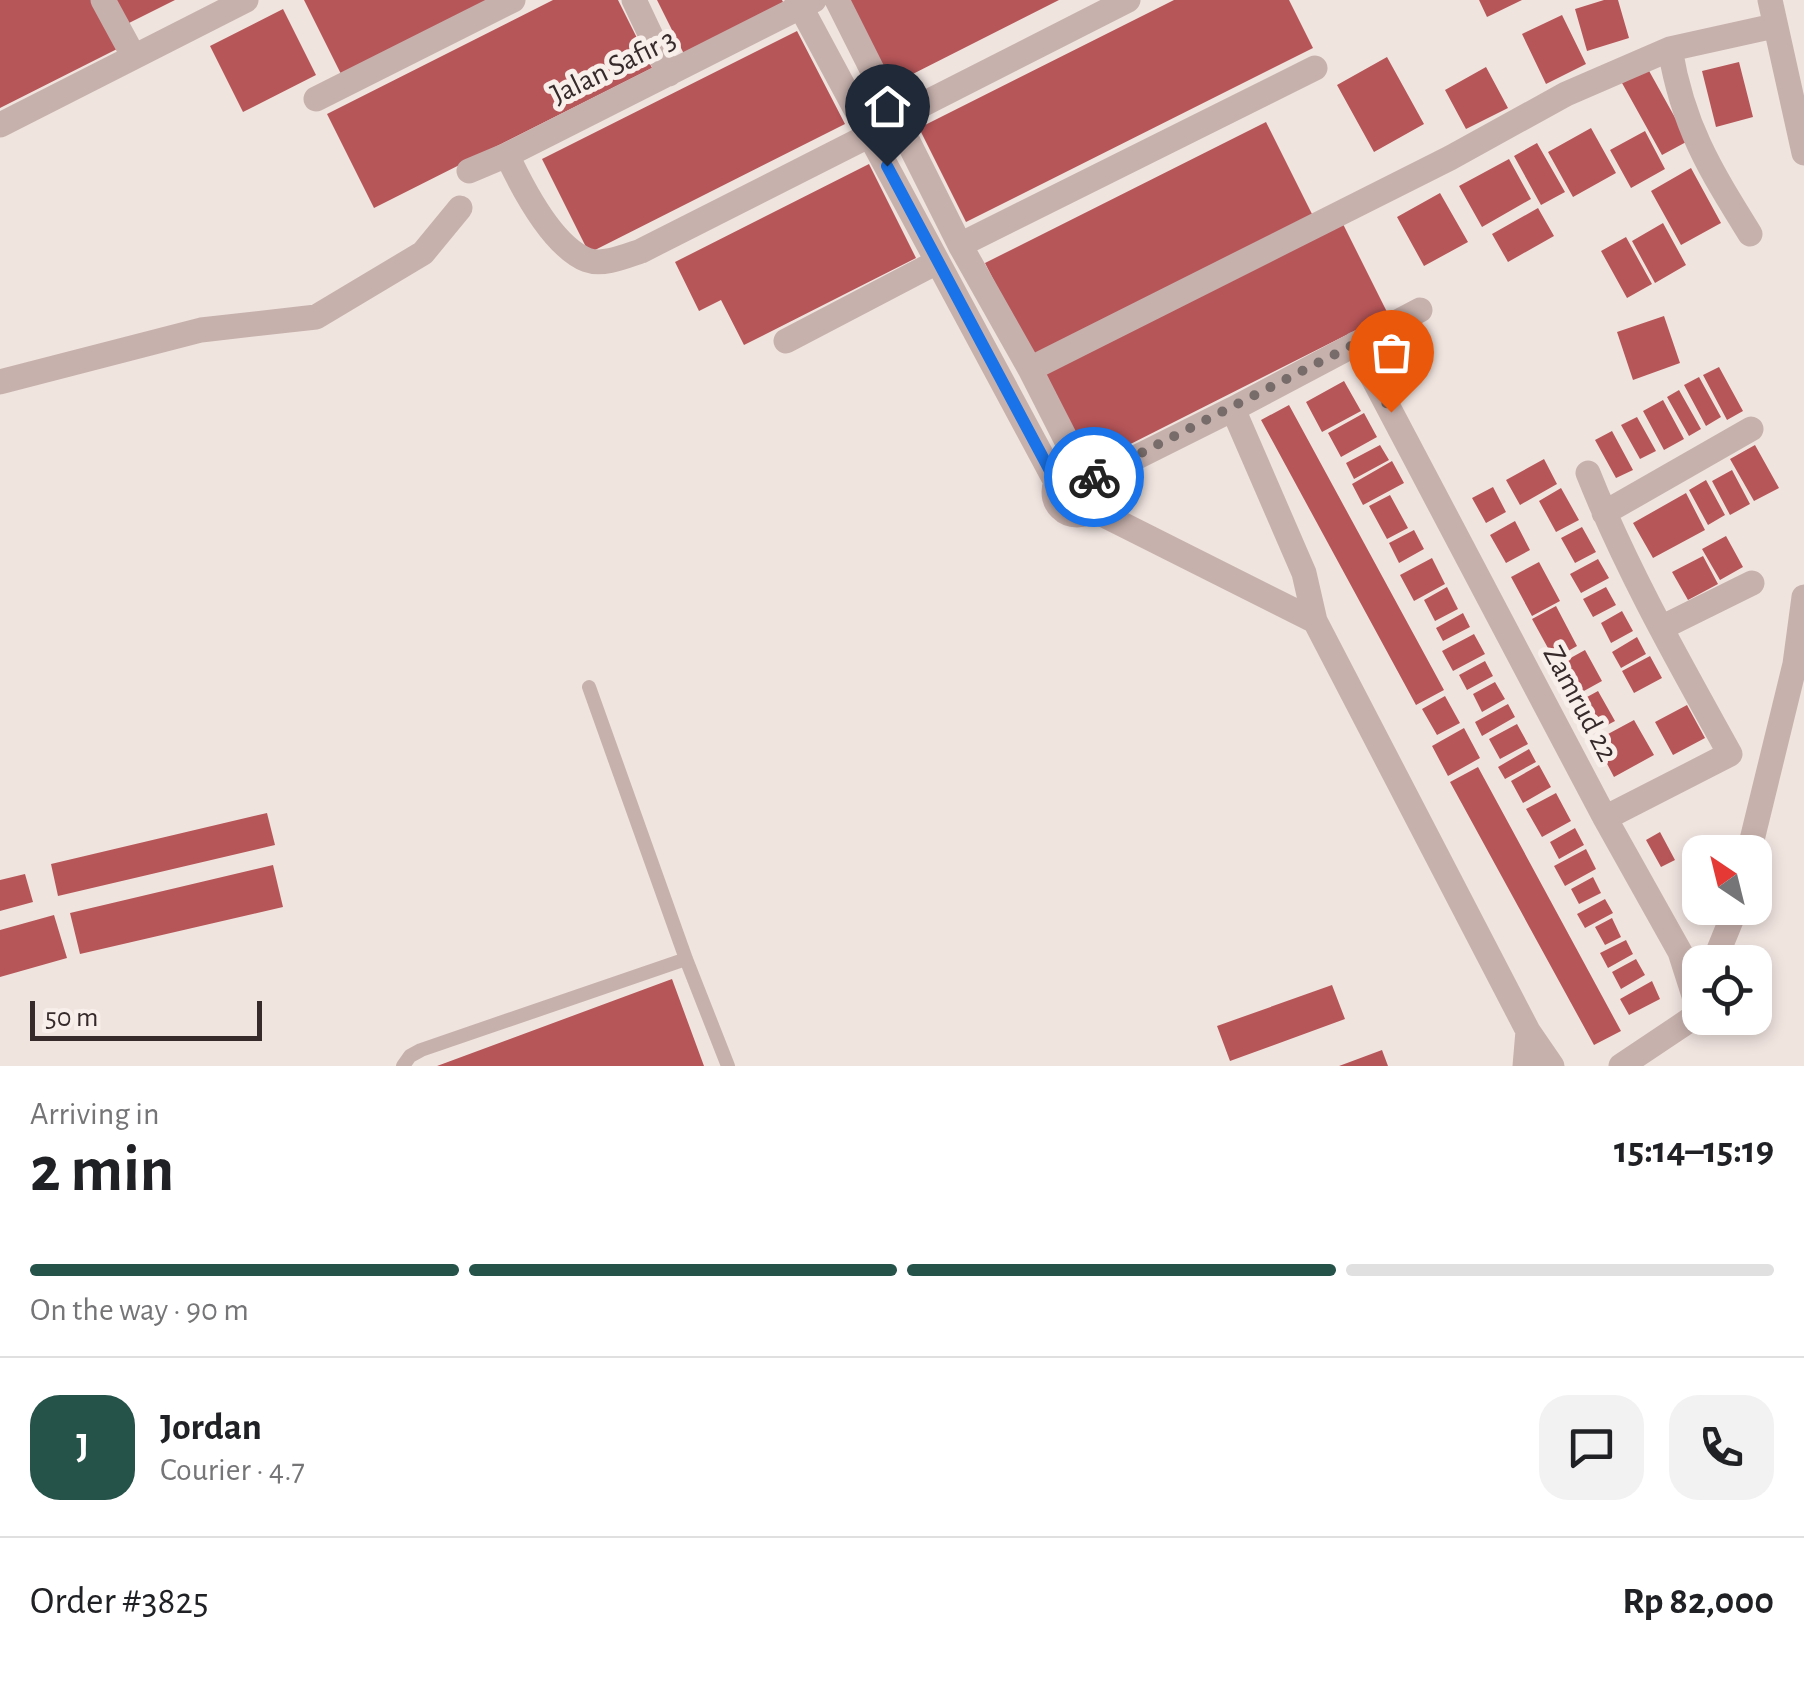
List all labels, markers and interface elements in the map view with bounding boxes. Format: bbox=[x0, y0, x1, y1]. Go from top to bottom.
street label: Jalan Safir 3 bbox=[546, 24, 681, 110]
pin bbox=[845, 64, 930, 167]
icon: home bbox=[860, 79, 915, 134]
pin bbox=[1349, 310, 1434, 413]
icon: bag bbox=[1364, 325, 1419, 380]
courier bbox=[1044, 427, 1144, 527]
icon: bike bbox=[1067, 450, 1122, 505]
street label: Zamrud 22 bbox=[1537, 641, 1623, 766]
north arrow bbox=[1682, 835, 1772, 925]
map controls bbox=[1682, 835, 1772, 1035]
button: locate bbox=[1682, 945, 1772, 1035]
scale bar bbox=[30, 996, 262, 1040]
text: 50 m bbox=[45, 1004, 99, 1032]
text: Arriving in bbox=[30, 1098, 159, 1130]
text: 15:14–15:19 bbox=[1614, 1132, 1774, 1170]
text: 2 min bbox=[30, 1138, 174, 1203]
text: On the way · 90 m bbox=[30, 1294, 249, 1326]
button: chat bbox=[1539, 1395, 1644, 1500]
button: phone bbox=[1669, 1395, 1774, 1500]
text: Jordan bbox=[160, 1409, 262, 1447]
text: J bbox=[76, 1428, 89, 1466]
text: Courier · 4.7 bbox=[160, 1454, 305, 1486]
text: Order #3825 bbox=[30, 1583, 209, 1621]
text: Rp 82,000 bbox=[1622, 1583, 1774, 1621]

